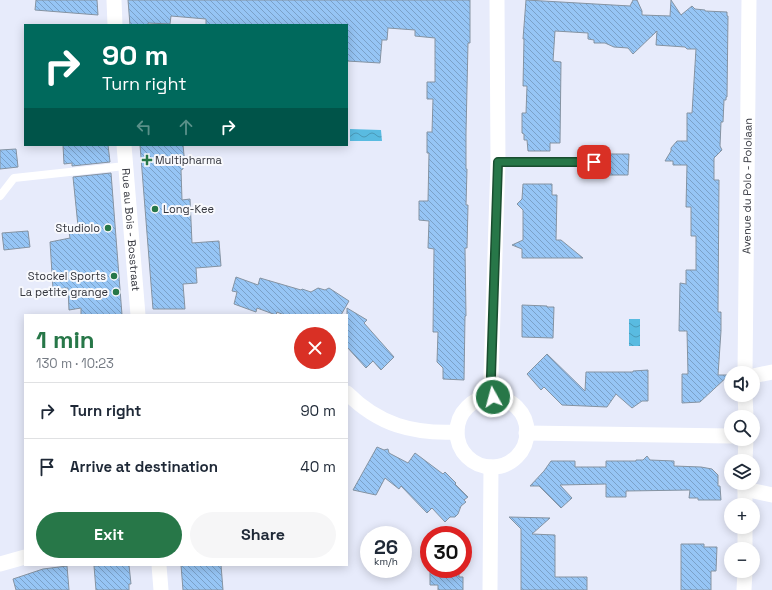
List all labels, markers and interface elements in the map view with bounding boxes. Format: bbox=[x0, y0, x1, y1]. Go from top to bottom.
text: 90 m bbox=[102, 37, 168, 73]
icon: right bbox=[36, 40, 88, 92]
text: Turn right bbox=[102, 72, 186, 95]
icon: left bbox=[133, 116, 155, 138]
icon: ahead bbox=[175, 116, 197, 138]
icon: right bbox=[217, 116, 239, 138]
street label: Avenue du Polo - Pololaan bbox=[739, 118, 755, 254]
pin bbox=[577, 145, 611, 179]
icon: arrive bbox=[583, 151, 605, 173]
place label: Multipharma bbox=[155, 153, 222, 167]
marker: Multipharma bbox=[142, 155, 152, 165]
street label: Rue au Bois - Bosstraat bbox=[119, 168, 143, 292]
place label: Long-Kee bbox=[163, 202, 214, 216]
marker: Long-Kee bbox=[150, 204, 160, 214]
place label: Studiolo bbox=[55, 221, 100, 235]
marker: Studiolo bbox=[103, 223, 113, 233]
place label: Stockel Sports bbox=[28, 269, 106, 283]
marker: Stockel Sports bbox=[109, 271, 119, 281]
place label: La petite grange bbox=[20, 285, 108, 299]
marker: La petite grange bbox=[111, 287, 121, 297]
text: 1 min bbox=[36, 324, 95, 355]
button: close bbox=[294, 327, 336, 369]
text: 130 m · 10:23 bbox=[36, 355, 114, 372]
map controls bbox=[724, 366, 760, 578]
button: sound bbox=[724, 366, 760, 402]
position arrow bbox=[472, 376, 514, 418]
icon: right bbox=[36, 400, 58, 422]
text: Turn right bbox=[70, 401, 141, 420]
text: 90 m bbox=[300, 401, 336, 420]
button: search bbox=[724, 410, 760, 446]
button: layers bbox=[724, 454, 760, 490]
icon: arrive bbox=[36, 456, 58, 478]
text: Arrive at destination bbox=[70, 457, 218, 476]
text: 40 m bbox=[300, 457, 336, 476]
button: + bbox=[724, 498, 760, 534]
button: Exit bbox=[36, 512, 182, 558]
button: Share bbox=[190, 512, 336, 558]
speed limit sign: 30 bbox=[420, 526, 472, 578]
text: 26 bbox=[374, 534, 398, 560]
button: − bbox=[724, 542, 760, 578]
text: km/h bbox=[374, 555, 398, 568]

